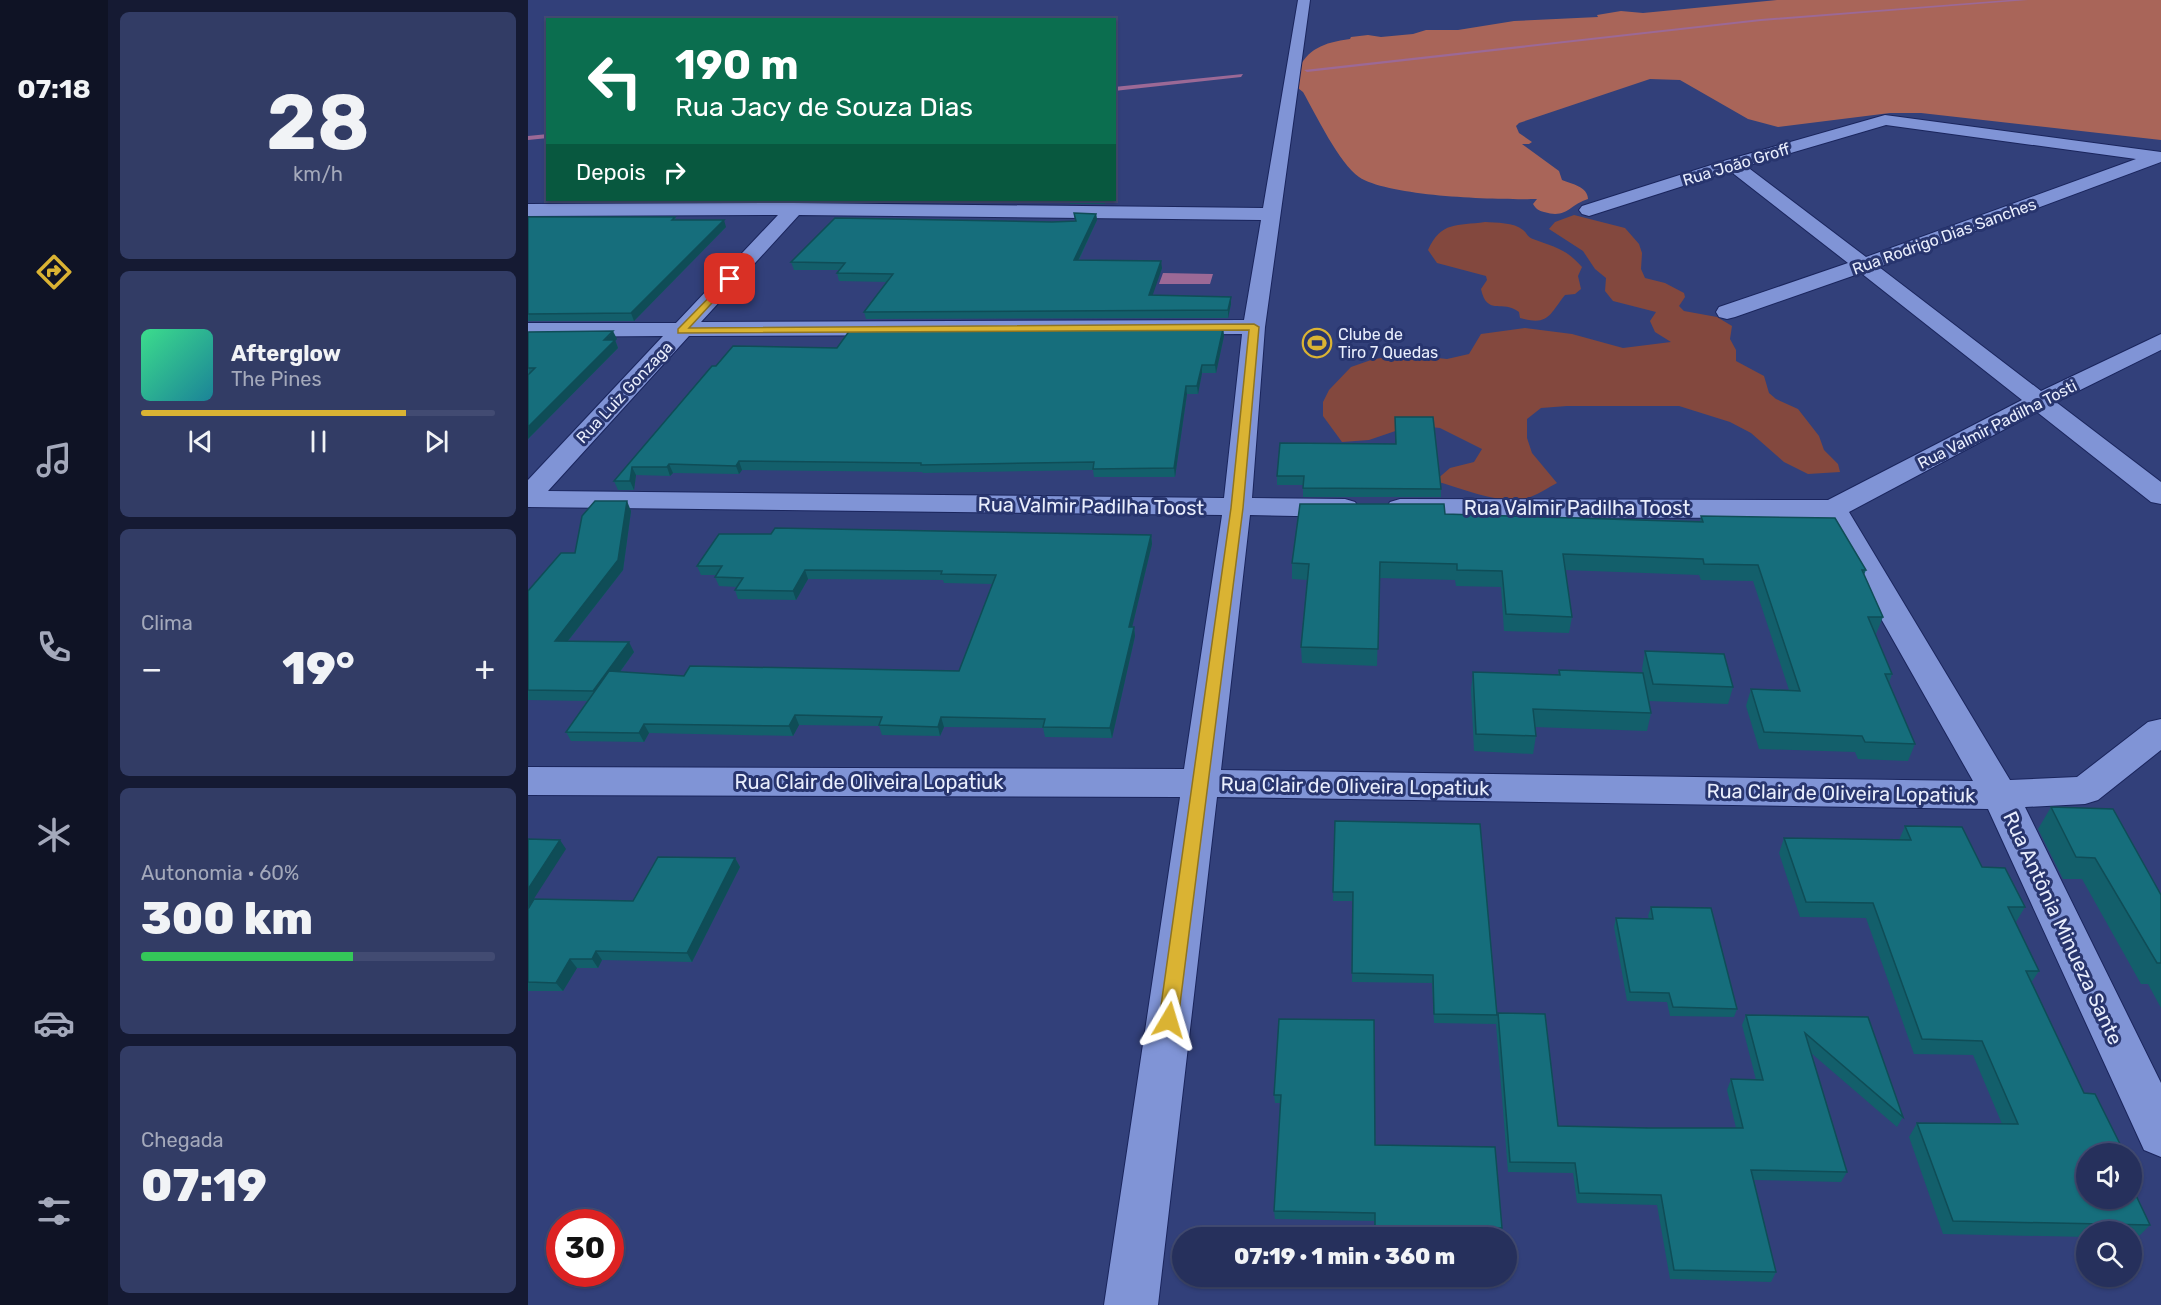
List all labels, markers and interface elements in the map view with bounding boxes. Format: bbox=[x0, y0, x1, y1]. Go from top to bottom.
text: 190 m bbox=[675, 40, 799, 90]
icon: left bbox=[576, 42, 654, 120]
text: 07:18 bbox=[17, 73, 91, 105]
text: 28 bbox=[266, 76, 370, 169]
text: Rua Jacy de Souza Dias bbox=[675, 91, 973, 123]
street label: Rua João Groff bbox=[1680, 139, 1792, 190]
icon: right bbox=[658, 156, 691, 189]
text: Depois bbox=[576, 159, 646, 186]
text: km/h bbox=[293, 162, 343, 186]
street label: Rua Rodrigo Dias Sanches bbox=[1850, 194, 2039, 279]
icon: directions bbox=[33, 251, 75, 293]
pin bbox=[704, 253, 755, 304]
icon: arrive bbox=[713, 262, 746, 295]
place label: Clube de Tiro 7 Quedas bbox=[1338, 325, 1438, 362]
sports icon: Clube de Tiro 7 Quedas bbox=[1301, 327, 1333, 359]
street label: Rua Luiz Gonzaga bbox=[572, 337, 676, 447]
text: Afterglow bbox=[231, 340, 341, 367]
text: The Pines bbox=[231, 367, 322, 391]
street label: Rua Valmir Padilha Tosti bbox=[1915, 376, 2080, 473]
icon: previous bbox=[184, 425, 217, 458]
icon: pause bbox=[302, 425, 335, 458]
icon: next bbox=[420, 425, 453, 458]
icon: music bbox=[33, 439, 75, 481]
street label: Rua Valmir Padilha Toost bbox=[978, 492, 1205, 520]
street label: Rua Valmir Padilha Toost bbox=[1464, 496, 1690, 520]
text: Clima bbox=[141, 611, 193, 635]
icon: phone bbox=[33, 626, 75, 668]
text: 19° bbox=[282, 642, 355, 695]
text: − bbox=[141, 649, 162, 688]
text: + bbox=[474, 649, 495, 688]
street label: Rua Clair de Oliveira Lopatiuk bbox=[735, 770, 1004, 794]
street label: Rua Clair de Oliveira Lopatiuk bbox=[1220, 772, 1490, 800]
street label: Rua Clair de Oliveira Lopatiuk bbox=[1706, 779, 1976, 807]
street label: Rua Antônia Minueza Sante bbox=[1998, 807, 2128, 1049]
icon: climate bbox=[33, 814, 75, 856]
text: Autonomia · 60% bbox=[141, 861, 299, 885]
text: 300 km bbox=[141, 892, 313, 945]
position arrow bbox=[1137, 988, 1201, 1052]
icon: car bbox=[33, 1002, 75, 1044]
text: Chegada bbox=[141, 1128, 224, 1152]
map controls bbox=[2076, 1143, 2142, 1287]
button: sound bbox=[2076, 1143, 2142, 1209]
text: 07:19 bbox=[141, 1159, 267, 1212]
icon: filters bbox=[33, 1190, 75, 1232]
speed limit sign: 30 bbox=[546, 1209, 624, 1287]
button: search bbox=[2076, 1221, 2142, 1287]
text: 07:19 · 1 min · 360 m bbox=[1234, 1243, 1455, 1270]

